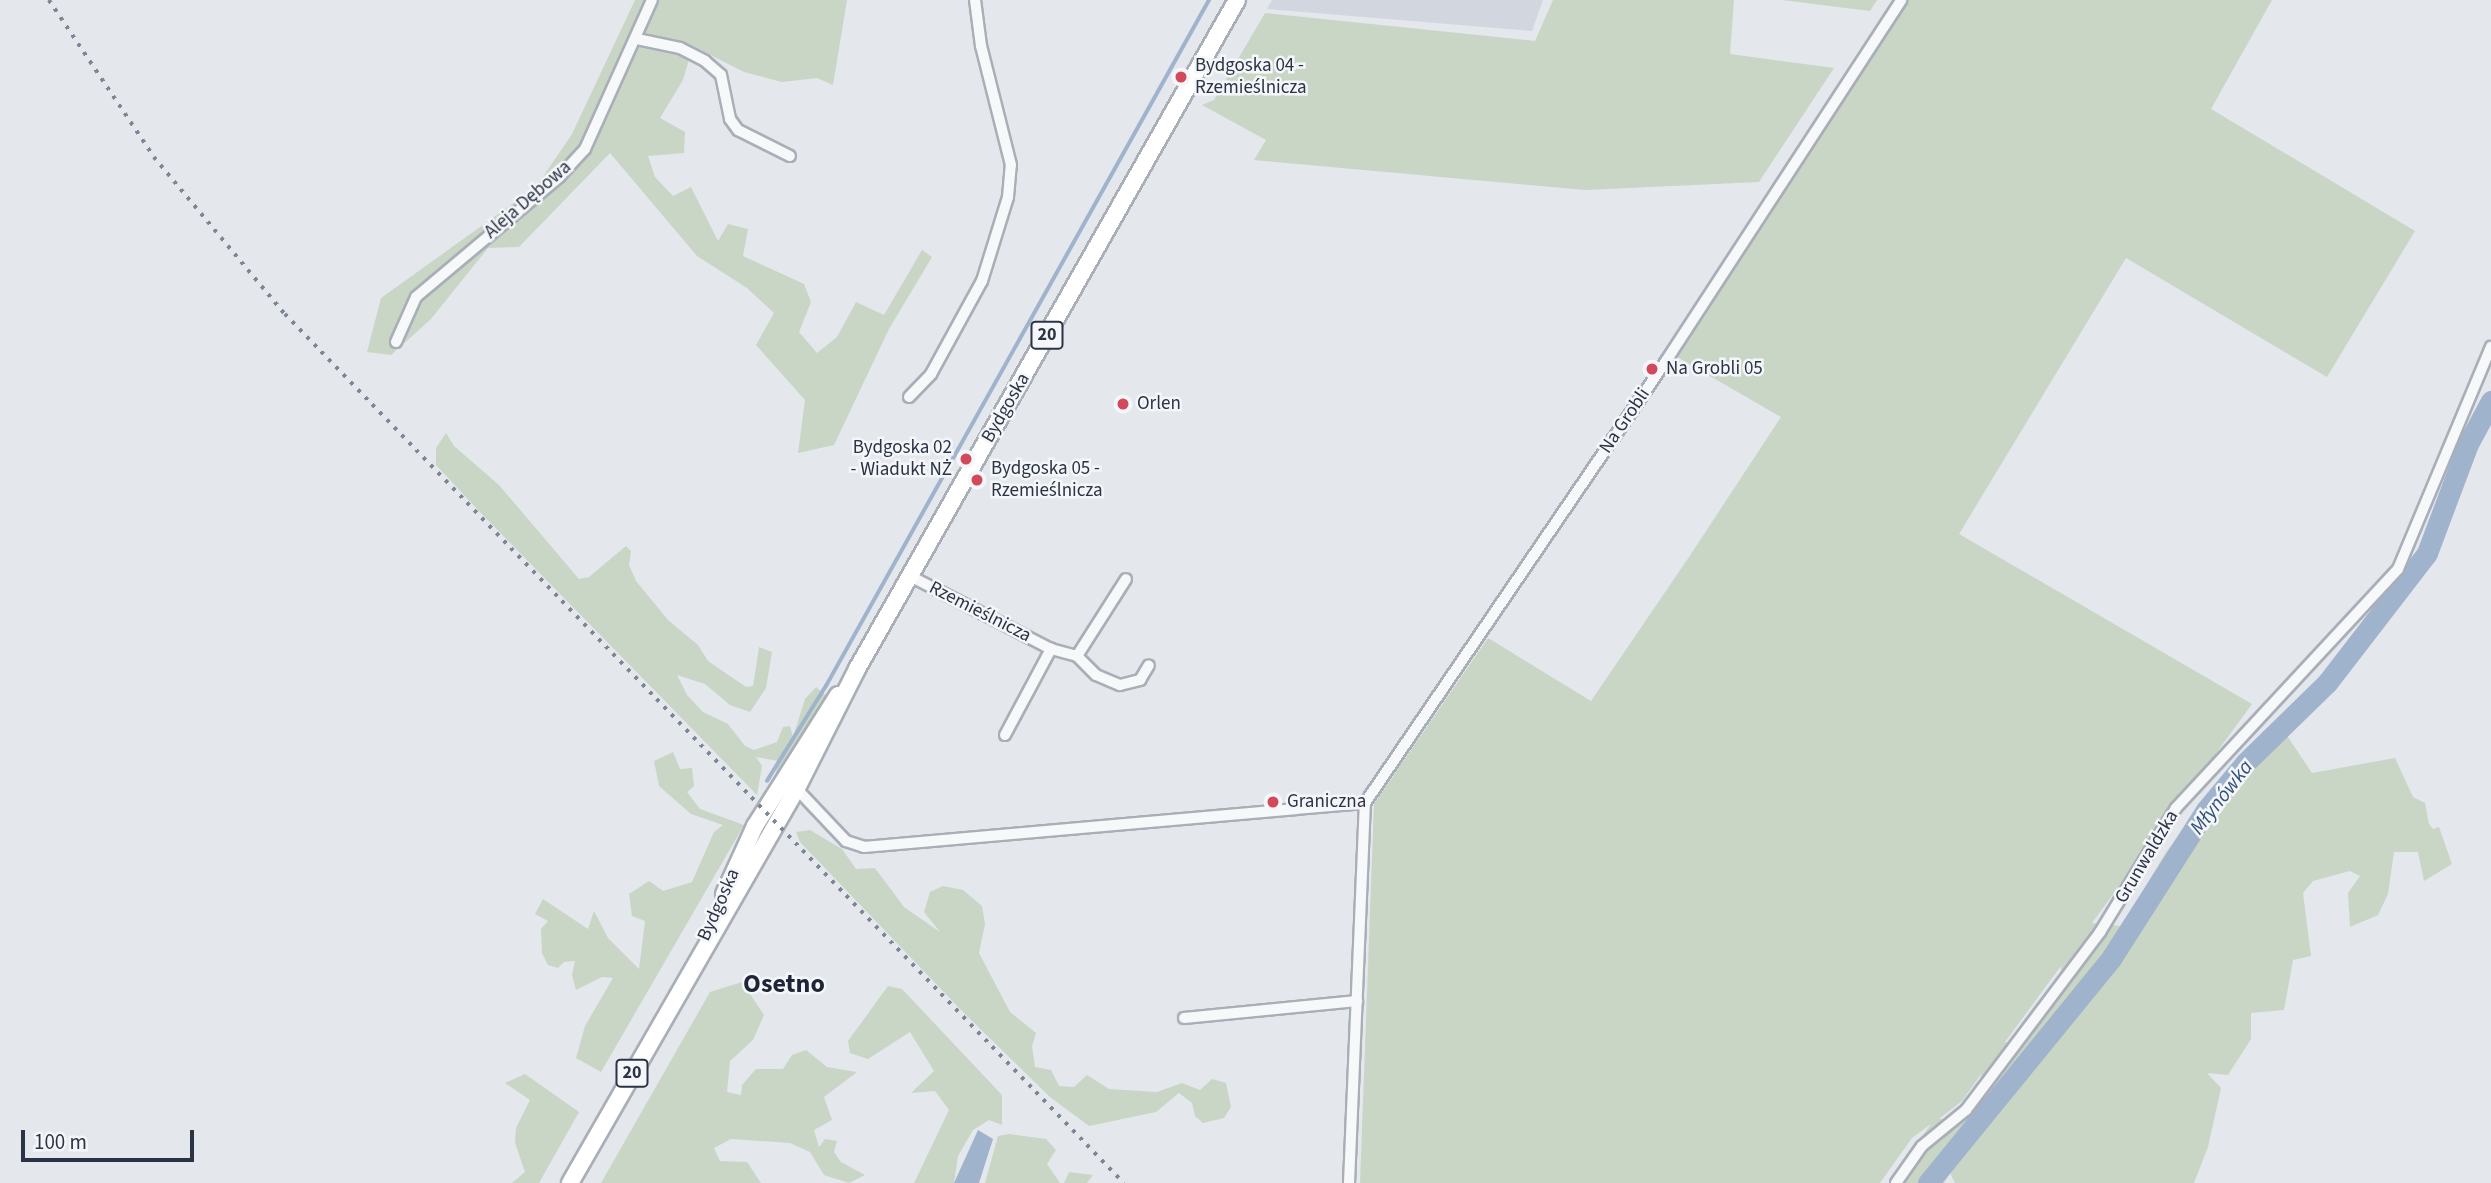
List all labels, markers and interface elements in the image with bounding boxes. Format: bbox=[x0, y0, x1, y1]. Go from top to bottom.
place label: Bydgoska 04 - Rzemieślnicza bbox=[1195, 55, 1307, 99]
marker: Bydgoska 04 - Rzemieślnicza bbox=[1173, 69, 1189, 85]
street label: Aleja Dębowa bbox=[480, 156, 576, 244]
road number: 20 bbox=[1030, 320, 1064, 349]
place label: Na Grobli 05 bbox=[1666, 358, 1763, 380]
marker: Na Grobli 05 bbox=[1644, 361, 1660, 377]
street label: Bydgoska bbox=[977, 369, 1035, 447]
street label: Na Grobli bbox=[1595, 384, 1655, 458]
place label: Orlen bbox=[1137, 393, 1181, 415]
marker: Orlen bbox=[1115, 396, 1131, 412]
place label: Bydgoska 02 - Wiadukt NŻ bbox=[850, 437, 952, 481]
marker: Bydgoska 02 - Wiadukt NŻ bbox=[958, 451, 974, 467]
place label: Bydgoska 05 - Rzemieślnicza bbox=[991, 458, 1103, 502]
marker: Bydgoska 05 - Rzemieślnicza bbox=[969, 472, 985, 488]
street label: Rzemieślnicza bbox=[925, 577, 1035, 647]
water label: Młynówka bbox=[2184, 755, 2258, 839]
place label: Graniczna bbox=[1287, 791, 1366, 813]
marker: Graniczna bbox=[1265, 794, 1281, 810]
street label: Grunwaldzka bbox=[2110, 806, 2184, 908]
street label: Bydgoska bbox=[693, 865, 745, 945]
district label: Osetno bbox=[743, 968, 825, 1000]
road number: 20 bbox=[614, 1058, 650, 1088]
scale bar bbox=[24, 1116, 198, 1160]
text: 100 m bbox=[34, 1127, 87, 1157]

